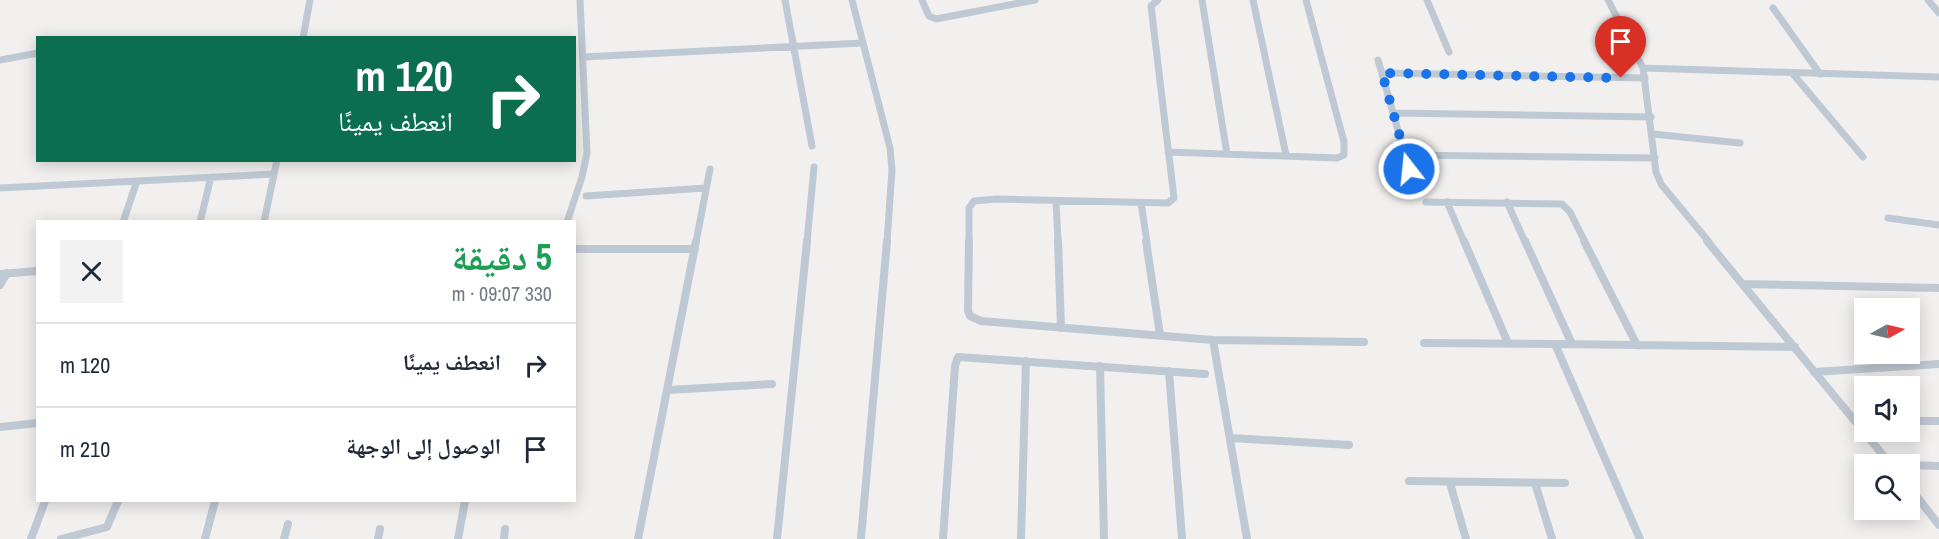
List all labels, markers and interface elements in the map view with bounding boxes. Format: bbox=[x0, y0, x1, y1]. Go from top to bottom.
pin bbox=[1595, 16, 1646, 78]
icon: arrive bbox=[1604, 25, 1637, 58]
text: 120 m bbox=[355, 48, 453, 104]
icon: right bbox=[474, 60, 552, 138]
text: انعطف يمينًا bbox=[338, 103, 453, 139]
position arrow bbox=[1377, 137, 1441, 201]
text: 5 دقيقة bbox=[452, 233, 552, 281]
button: close bbox=[60, 240, 123, 303]
text: 330 m · 09:07 bbox=[452, 280, 552, 307]
north arrow bbox=[1854, 298, 1920, 364]
map controls bbox=[1854, 298, 1920, 520]
text: انعطف يمينًا bbox=[403, 347, 501, 377]
icon: right bbox=[519, 349, 552, 382]
text: 120 m bbox=[60, 350, 110, 380]
button: sound bbox=[1854, 376, 1920, 442]
text: الوصول إلى الوجهة bbox=[346, 431, 501, 461]
icon: arrive bbox=[519, 433, 552, 466]
text: 210 m bbox=[60, 434, 110, 464]
button: search bbox=[1854, 454, 1920, 520]

